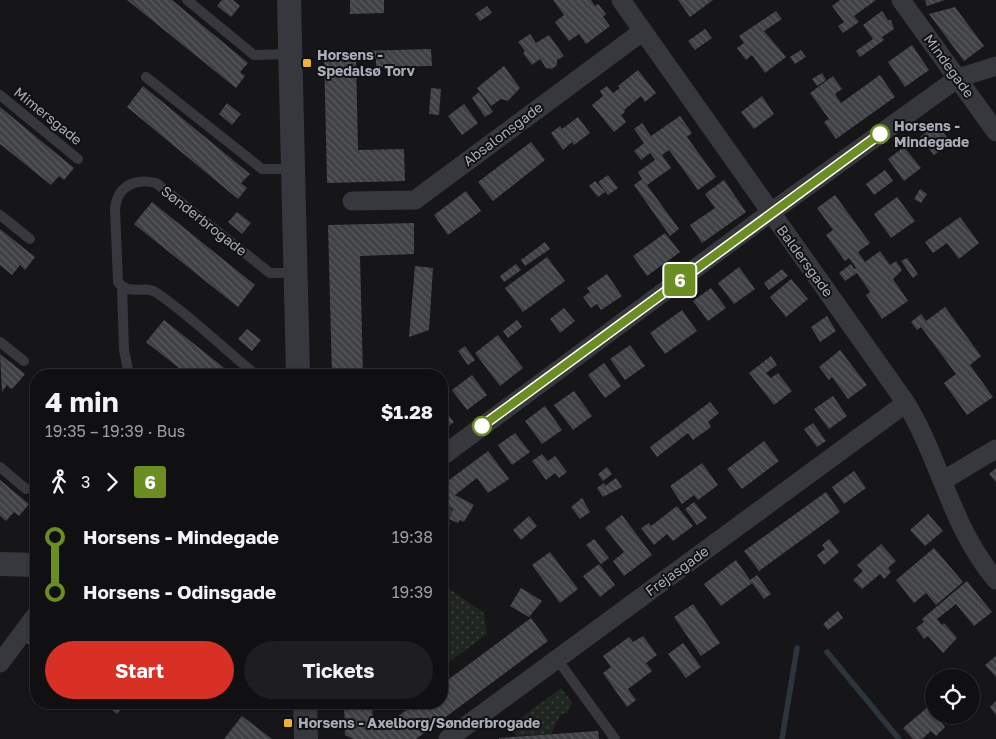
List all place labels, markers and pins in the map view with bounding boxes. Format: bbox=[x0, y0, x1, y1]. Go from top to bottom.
place label: Horsens - Spedalsø Torv bbox=[317, 46, 416, 79]
marker: Horsens - Spedalsø Torv bbox=[301, 57, 313, 69]
place label: Horsens - Mindegade bbox=[894, 117, 969, 150]
marker: Horsens - Mindegade bbox=[870, 124, 890, 144]
unlabelled marker bbox=[472, 416, 492, 436]
place label: Horsens - Axelborg/Sønderbrogade bbox=[298, 714, 540, 731]
marker: Horsens - Axelborg/Sønderbrogade bbox=[282, 717, 294, 729]

